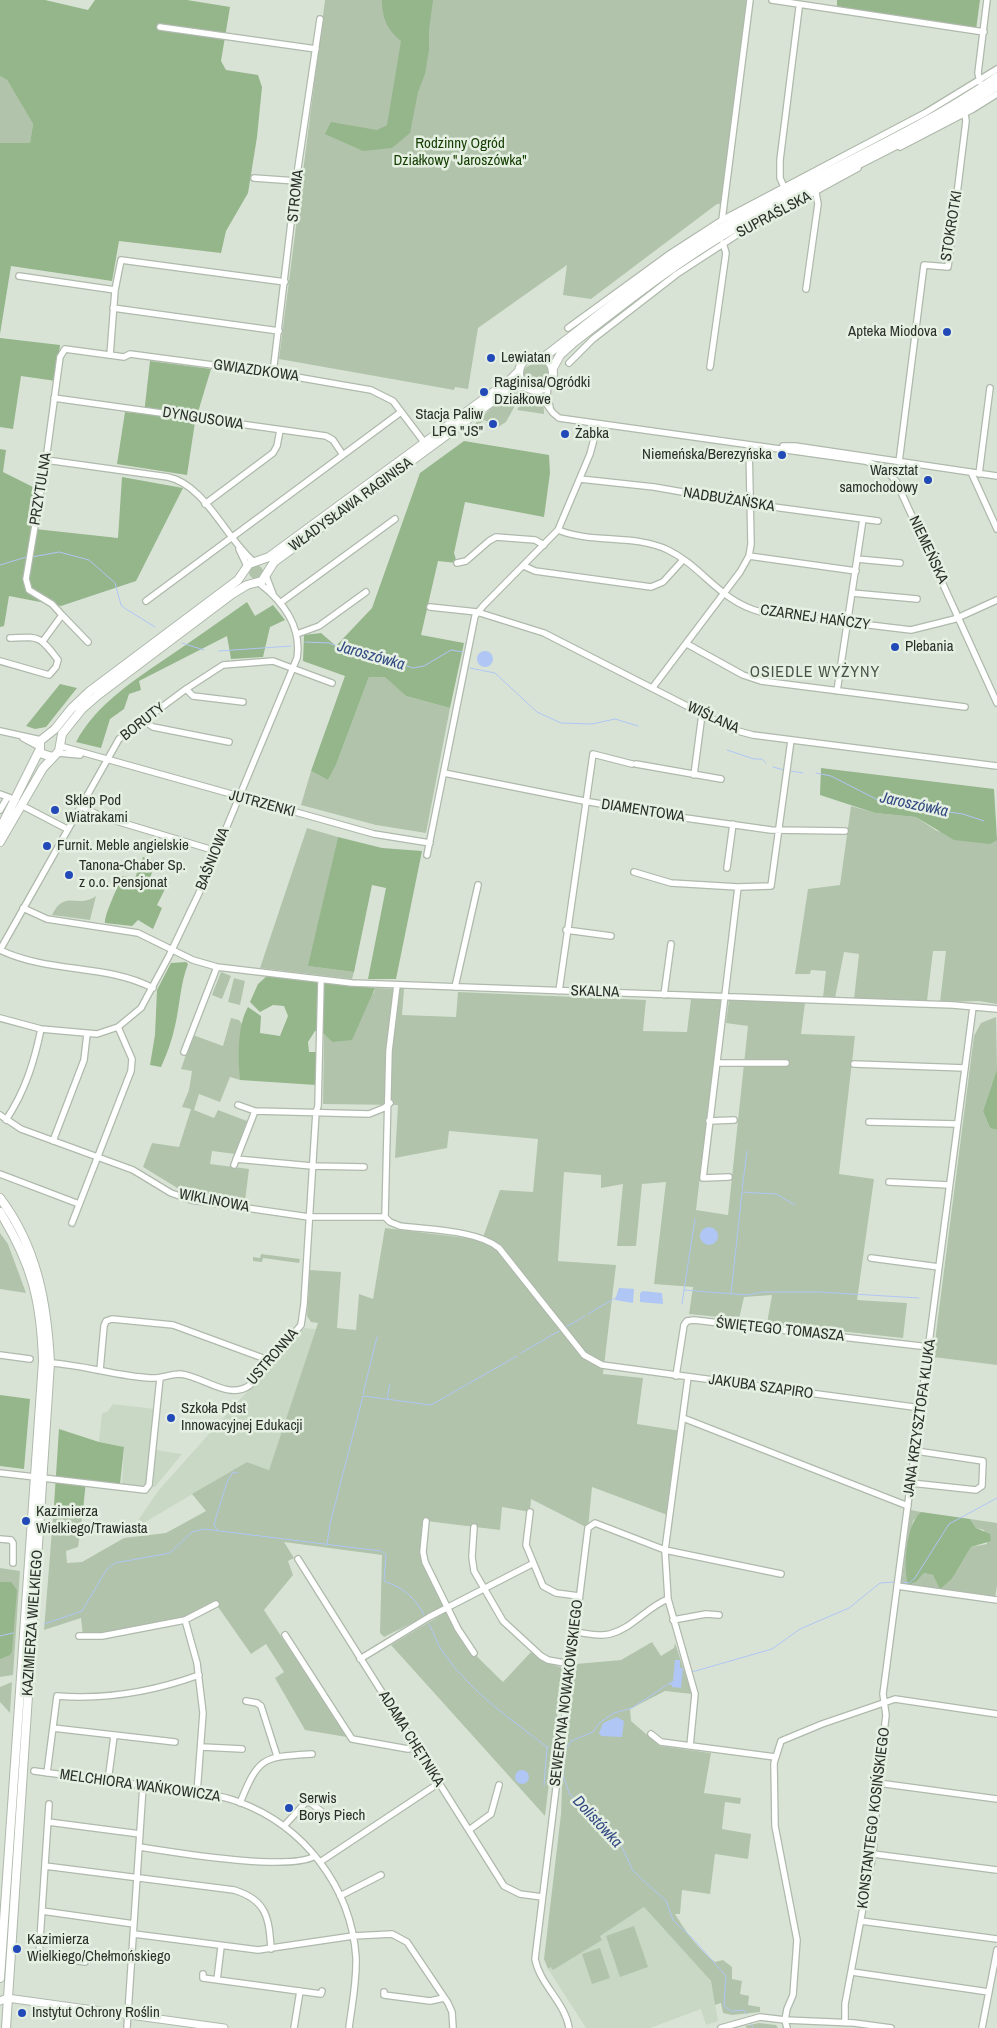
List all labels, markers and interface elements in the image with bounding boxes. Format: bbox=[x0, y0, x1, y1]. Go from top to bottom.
park label: Rodzinny Ogród Działkowy "Jaroszówka" bbox=[393, 135, 527, 170]
street label: STROMA bbox=[284, 169, 308, 223]
street label: SUPRAŚLSKA bbox=[734, 188, 814, 242]
street label: STOKROTKI bbox=[938, 190, 966, 262]
place label: Apteka Miodova bbox=[848, 323, 937, 341]
marker: Apteka Miodova bbox=[941, 326, 953, 338]
place label: Lewiatan bbox=[501, 349, 551, 367]
marker: Lewiatan bbox=[485, 352, 497, 364]
street label: GWIAZDKOWA bbox=[212, 356, 300, 386]
place label: Raginisa/Ogródki Działkowe bbox=[494, 374, 590, 409]
marker: Raginisa/Ogródki Działkowe bbox=[478, 386, 490, 398]
street label: DYNGUSOWA bbox=[161, 404, 245, 434]
place label: Stacja Paliw LPG "JS" bbox=[415, 406, 483, 441]
marker: Stacja Paliw LPG "JS" bbox=[487, 418, 499, 430]
place label: Żabka bbox=[575, 425, 609, 443]
marker: Żabka bbox=[559, 428, 571, 440]
place label: Niemeńska/Berezyńska bbox=[642, 446, 772, 464]
marker: Niemeńska/Berezyńska bbox=[776, 449, 788, 461]
street label: PRZYTULNA bbox=[26, 451, 56, 527]
street label: WŁADYSŁAWA RAGINISA bbox=[286, 454, 416, 556]
place label: Warsztat samochodowy bbox=[839, 462, 918, 497]
marker: Warsztat samochodowy bbox=[922, 474, 934, 486]
street label: NADBUŻAŃSKA bbox=[682, 484, 776, 516]
street label: NIEMEŃSKA bbox=[905, 513, 951, 587]
street label: CZARNEJ HAŃCZY bbox=[759, 601, 871, 635]
water label: Jaroszówka bbox=[335, 637, 407, 675]
place label: Plebania bbox=[905, 638, 954, 656]
marker: Plebania bbox=[889, 641, 901, 653]
district label: OSIEDLE WYŻYNY bbox=[748, 663, 882, 683]
street label: WIŚLANA bbox=[684, 698, 742, 738]
street label: BORUTY bbox=[117, 699, 169, 745]
street label: JUTRZENKI bbox=[227, 787, 297, 821]
water label: Jaroszówka bbox=[878, 788, 950, 822]
place label: Sklep Pod Wiatrakami bbox=[65, 792, 128, 827]
street label: DIAMENTOWA bbox=[600, 796, 686, 826]
marker: Sklep Pod Wiatrakami bbox=[49, 804, 61, 816]
street label: BAŚNIOWA bbox=[192, 825, 234, 893]
place label: Furnit. Meble angielskie bbox=[57, 837, 189, 855]
marker: Furnit. Meble angielskie bbox=[41, 840, 53, 852]
place label: Tanona-Chaber Sp. z o.o. Pensjonat bbox=[79, 857, 186, 892]
marker: Tanona-Chaber Sp. z o.o. Pensjonat bbox=[63, 869, 75, 881]
street label: SKALNA bbox=[570, 982, 620, 1002]
street label: WIKLINOWA bbox=[177, 1185, 251, 1217]
street label: ŚWIĘTEGO TOMASZA bbox=[715, 1314, 845, 1346]
street label: USTRONNA bbox=[244, 1325, 302, 1389]
street label: JANA KRZYSZTOFA KLUKA bbox=[900, 1338, 940, 1498]
street label: JAKUBA SZAPIRO bbox=[708, 1371, 814, 1403]
place label: Szkoła Pdst Innowacyjnej Edukacji bbox=[181, 1400, 303, 1435]
marker: Szkoła Pdst Innowacyjnej Edukacji bbox=[165, 1412, 177, 1424]
place label: Kazimierza Wielkiego/Trawiasta bbox=[36, 1503, 148, 1538]
marker: Kazimierza Wielkiego/Trawiasta bbox=[20, 1515, 32, 1527]
street label: KAZIMIERZA WIELKIEGO bbox=[19, 1549, 47, 1697]
street label: SEWERYNA NOWAKOWSKIEGO bbox=[547, 1599, 587, 1787]
street label: ADAMA CHĘTNIKA bbox=[374, 1688, 448, 1790]
street label: KONSTANTEGO KOSIŃSKIEGO bbox=[854, 1726, 894, 1910]
street label: MELCHIORA WAŃKOWICZA bbox=[58, 1766, 222, 1806]
place label: Serwis Borys Piech bbox=[299, 1790, 365, 1825]
water label: Dolistówka bbox=[568, 1792, 626, 1852]
marker: Serwis Borys Piech bbox=[283, 1802, 295, 1814]
place label: Kazimierza Wielkiego/Chełmońskiego bbox=[27, 1931, 171, 1966]
marker: Kazimierza Wielkiego/Chełmońskiego bbox=[11, 1943, 23, 1955]
place label: Instytut Ochrony Roślin bbox=[32, 2004, 160, 2022]
marker: Instytut Ochrony Roślin bbox=[16, 2007, 28, 2019]

